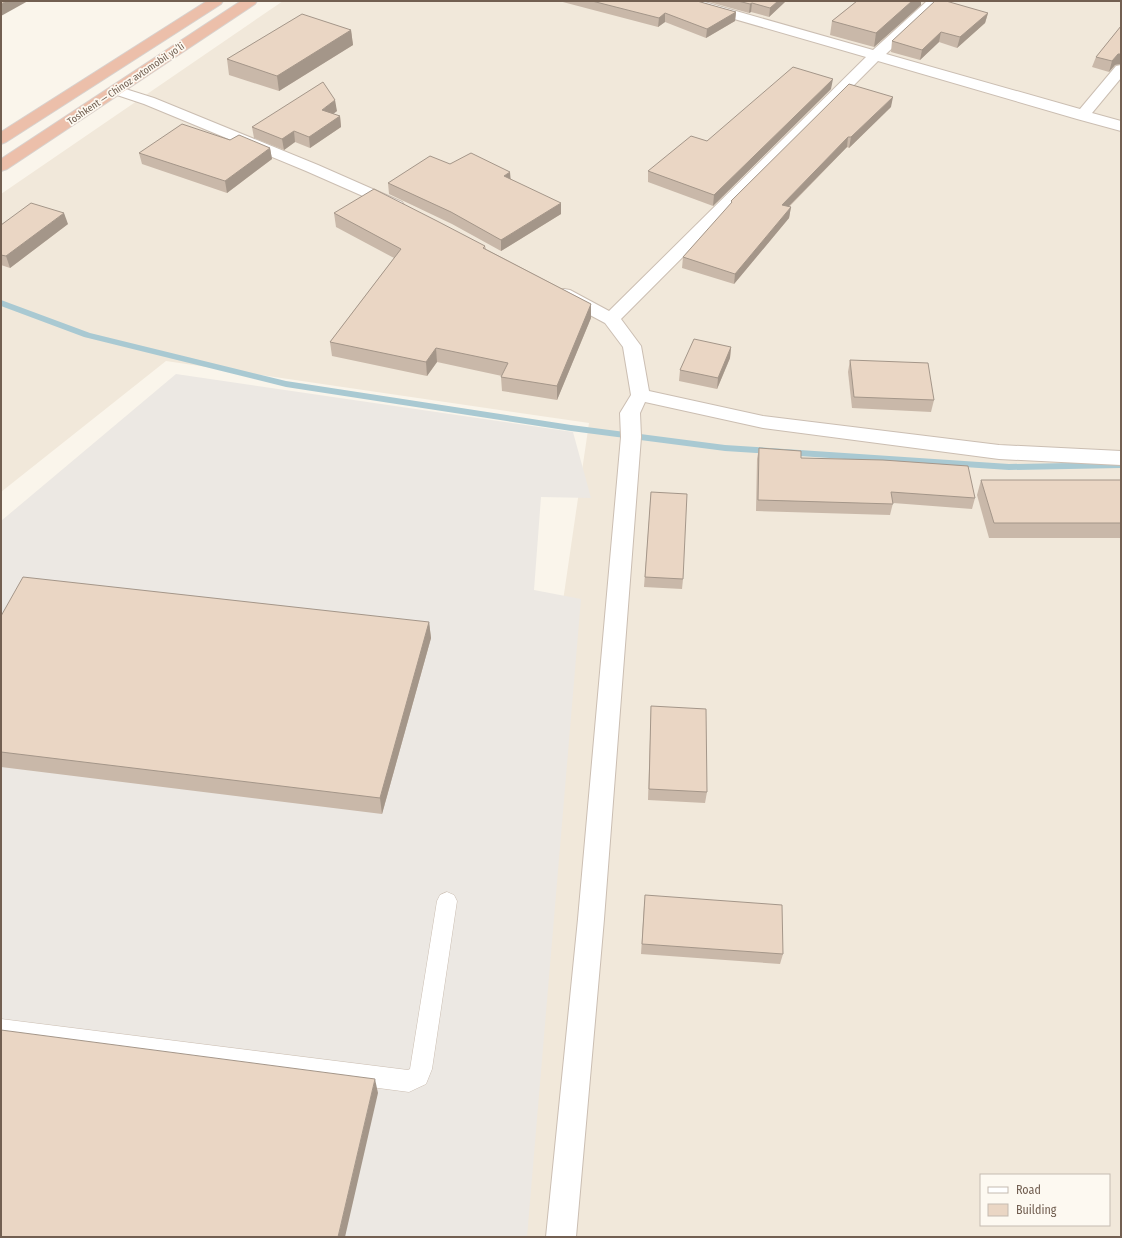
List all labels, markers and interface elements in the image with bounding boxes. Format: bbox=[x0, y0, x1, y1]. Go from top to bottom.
street label: Toshkent — Chinoz avtomobil yoʻli bbox=[65, 40, 187, 128]
legend bbox=[980, 1174, 1110, 1226]
text: Road bbox=[1016, 1183, 1041, 1197]
text: Building bbox=[1016, 1203, 1057, 1217]

